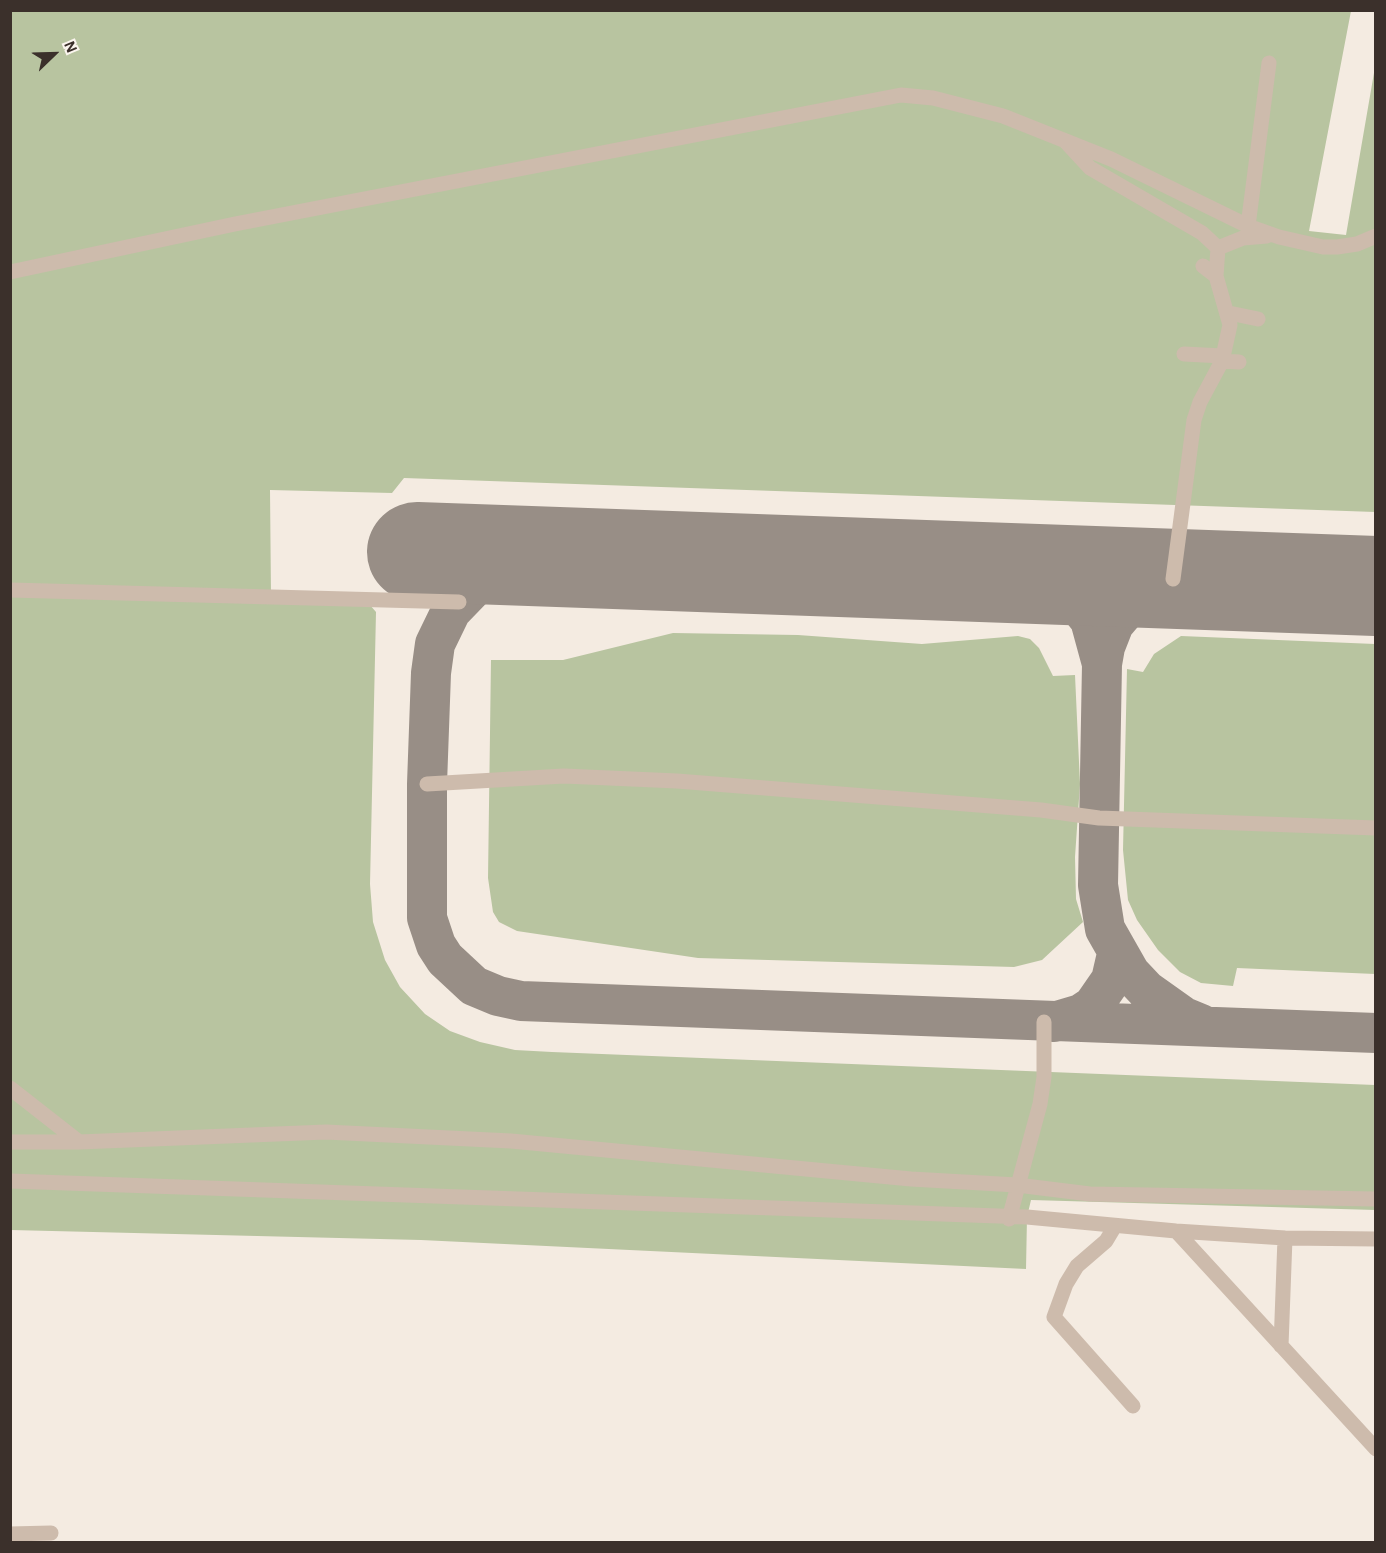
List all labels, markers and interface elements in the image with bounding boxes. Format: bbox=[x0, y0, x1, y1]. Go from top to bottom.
north arrow bbox=[24, 24, 84, 84]
text: N bbox=[61, 39, 80, 55]

